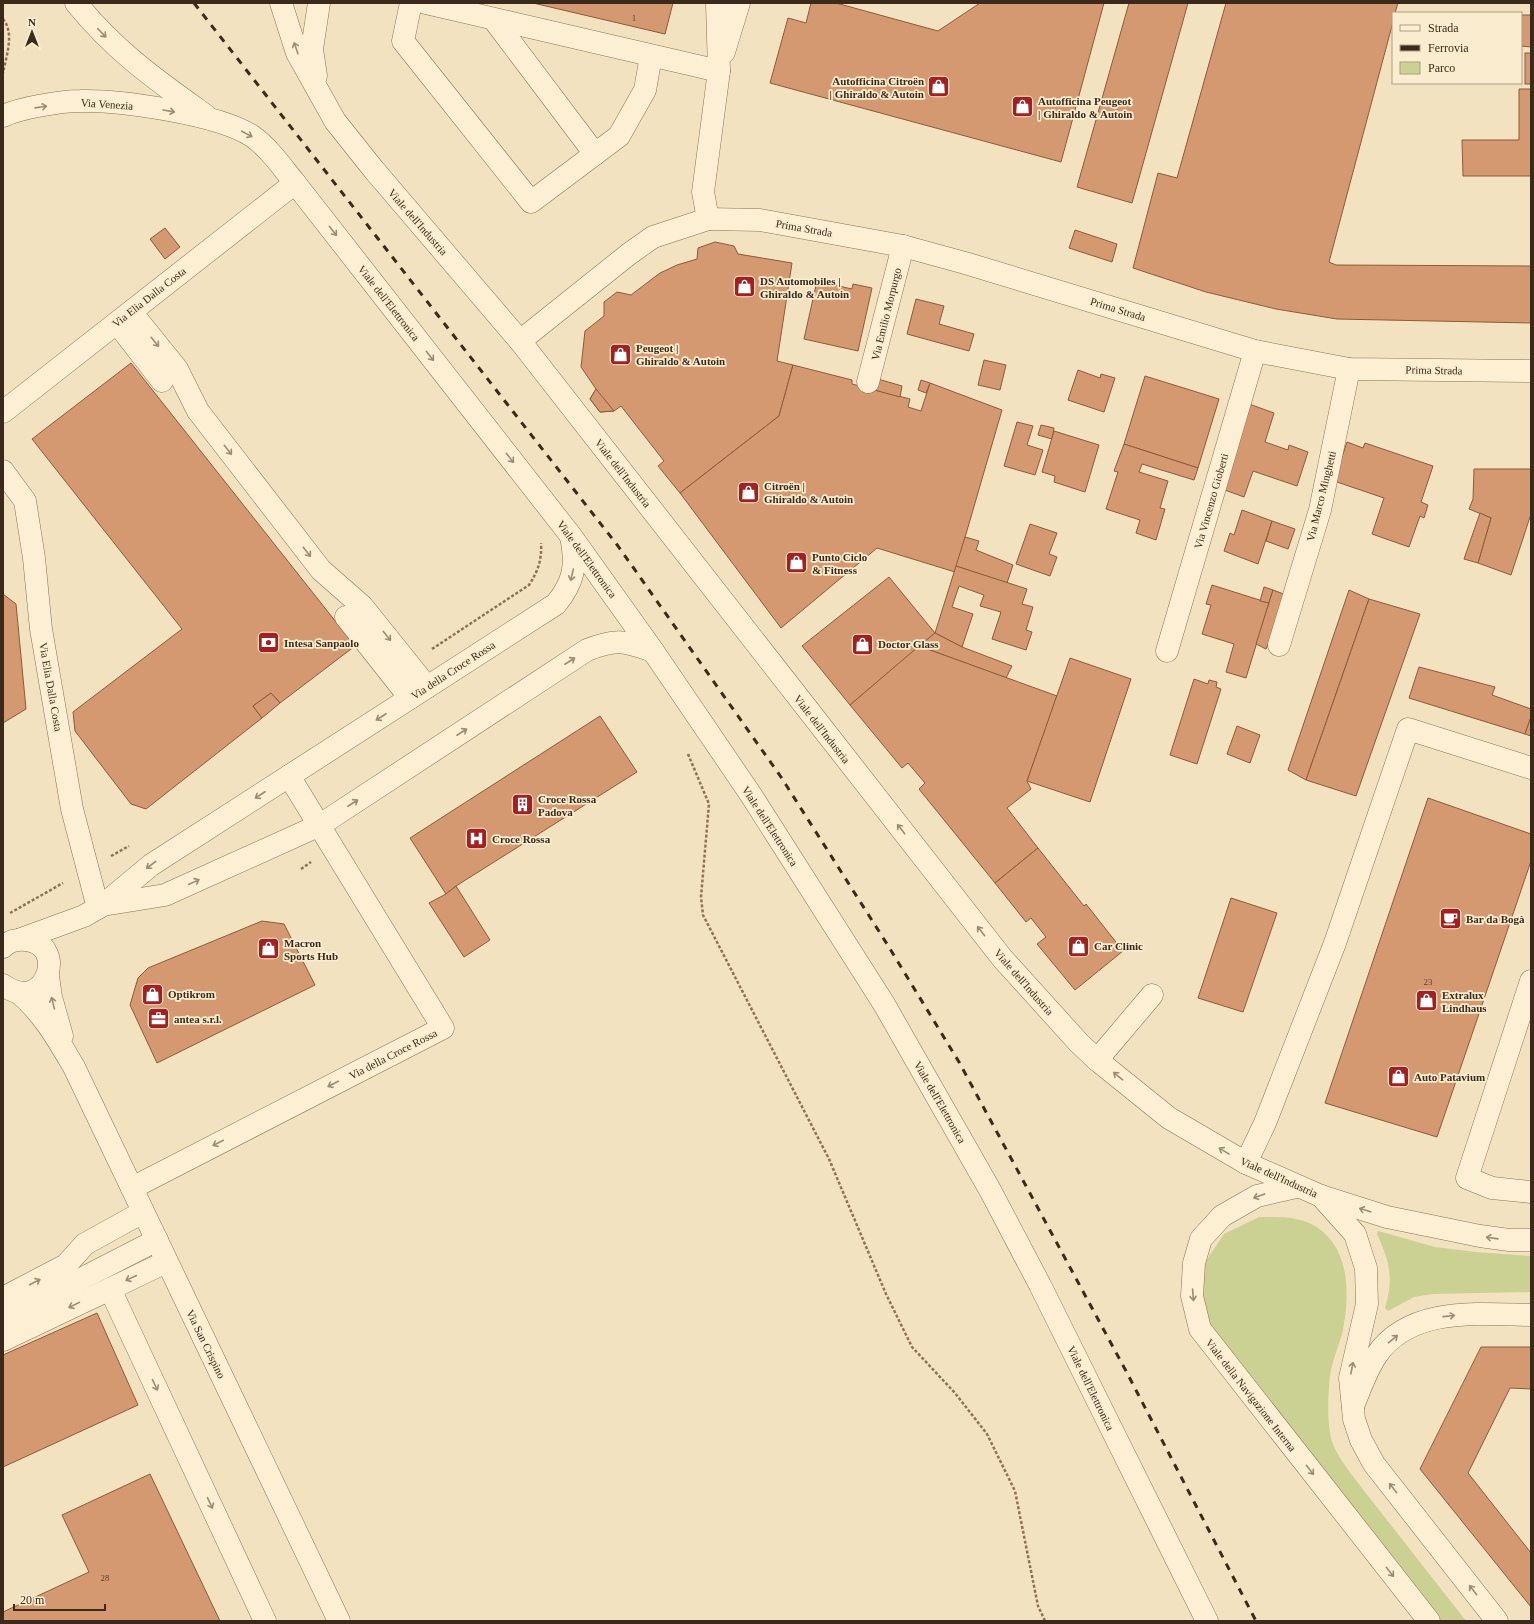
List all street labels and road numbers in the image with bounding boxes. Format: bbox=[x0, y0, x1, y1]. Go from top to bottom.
street label: Via Venezia bbox=[80, 96, 134, 112]
street label: Viale dell'Industria bbox=[386, 187, 450, 258]
street label: Prima Strada bbox=[775, 217, 833, 239]
street label: Viale dell'Elettronica bbox=[356, 263, 422, 343]
street label: Via Elia Dalla Costa bbox=[110, 264, 188, 329]
street label: Via Emilio Morpurgo bbox=[869, 266, 903, 362]
street label: Prima Strada bbox=[1089, 295, 1147, 323]
street label: Prima Strada bbox=[1405, 364, 1463, 376]
street label: Viale dell'Industria bbox=[593, 436, 653, 510]
street label: Via Marco Minghetti bbox=[1304, 450, 1338, 542]
street label: Via Vincenzo Gioberti bbox=[1192, 452, 1230, 550]
street label: Viale dell'Elettronica bbox=[555, 518, 619, 600]
street label: Via della Croce Rossa bbox=[409, 638, 497, 702]
street label: Via Elia Dalla Costa bbox=[37, 642, 65, 733]
street label: Viale dell'Industria bbox=[792, 692, 852, 766]
street label: Viale dell'Elettronica bbox=[740, 784, 800, 868]
street label: Viale dell'Industria bbox=[992, 947, 1056, 1018]
street label: Via della Croce Rossa bbox=[347, 1026, 439, 1081]
street label: Viale dell'Elettronica bbox=[912, 1059, 968, 1145]
street label: Viale dell'Industria bbox=[1238, 1155, 1320, 1200]
street label: Via San Crispino bbox=[184, 1308, 228, 1381]
street label: Viale della Navigazione Interna bbox=[1203, 1336, 1299, 1454]
street label: Viale dell'Elettronica bbox=[1065, 1344, 1117, 1432]

